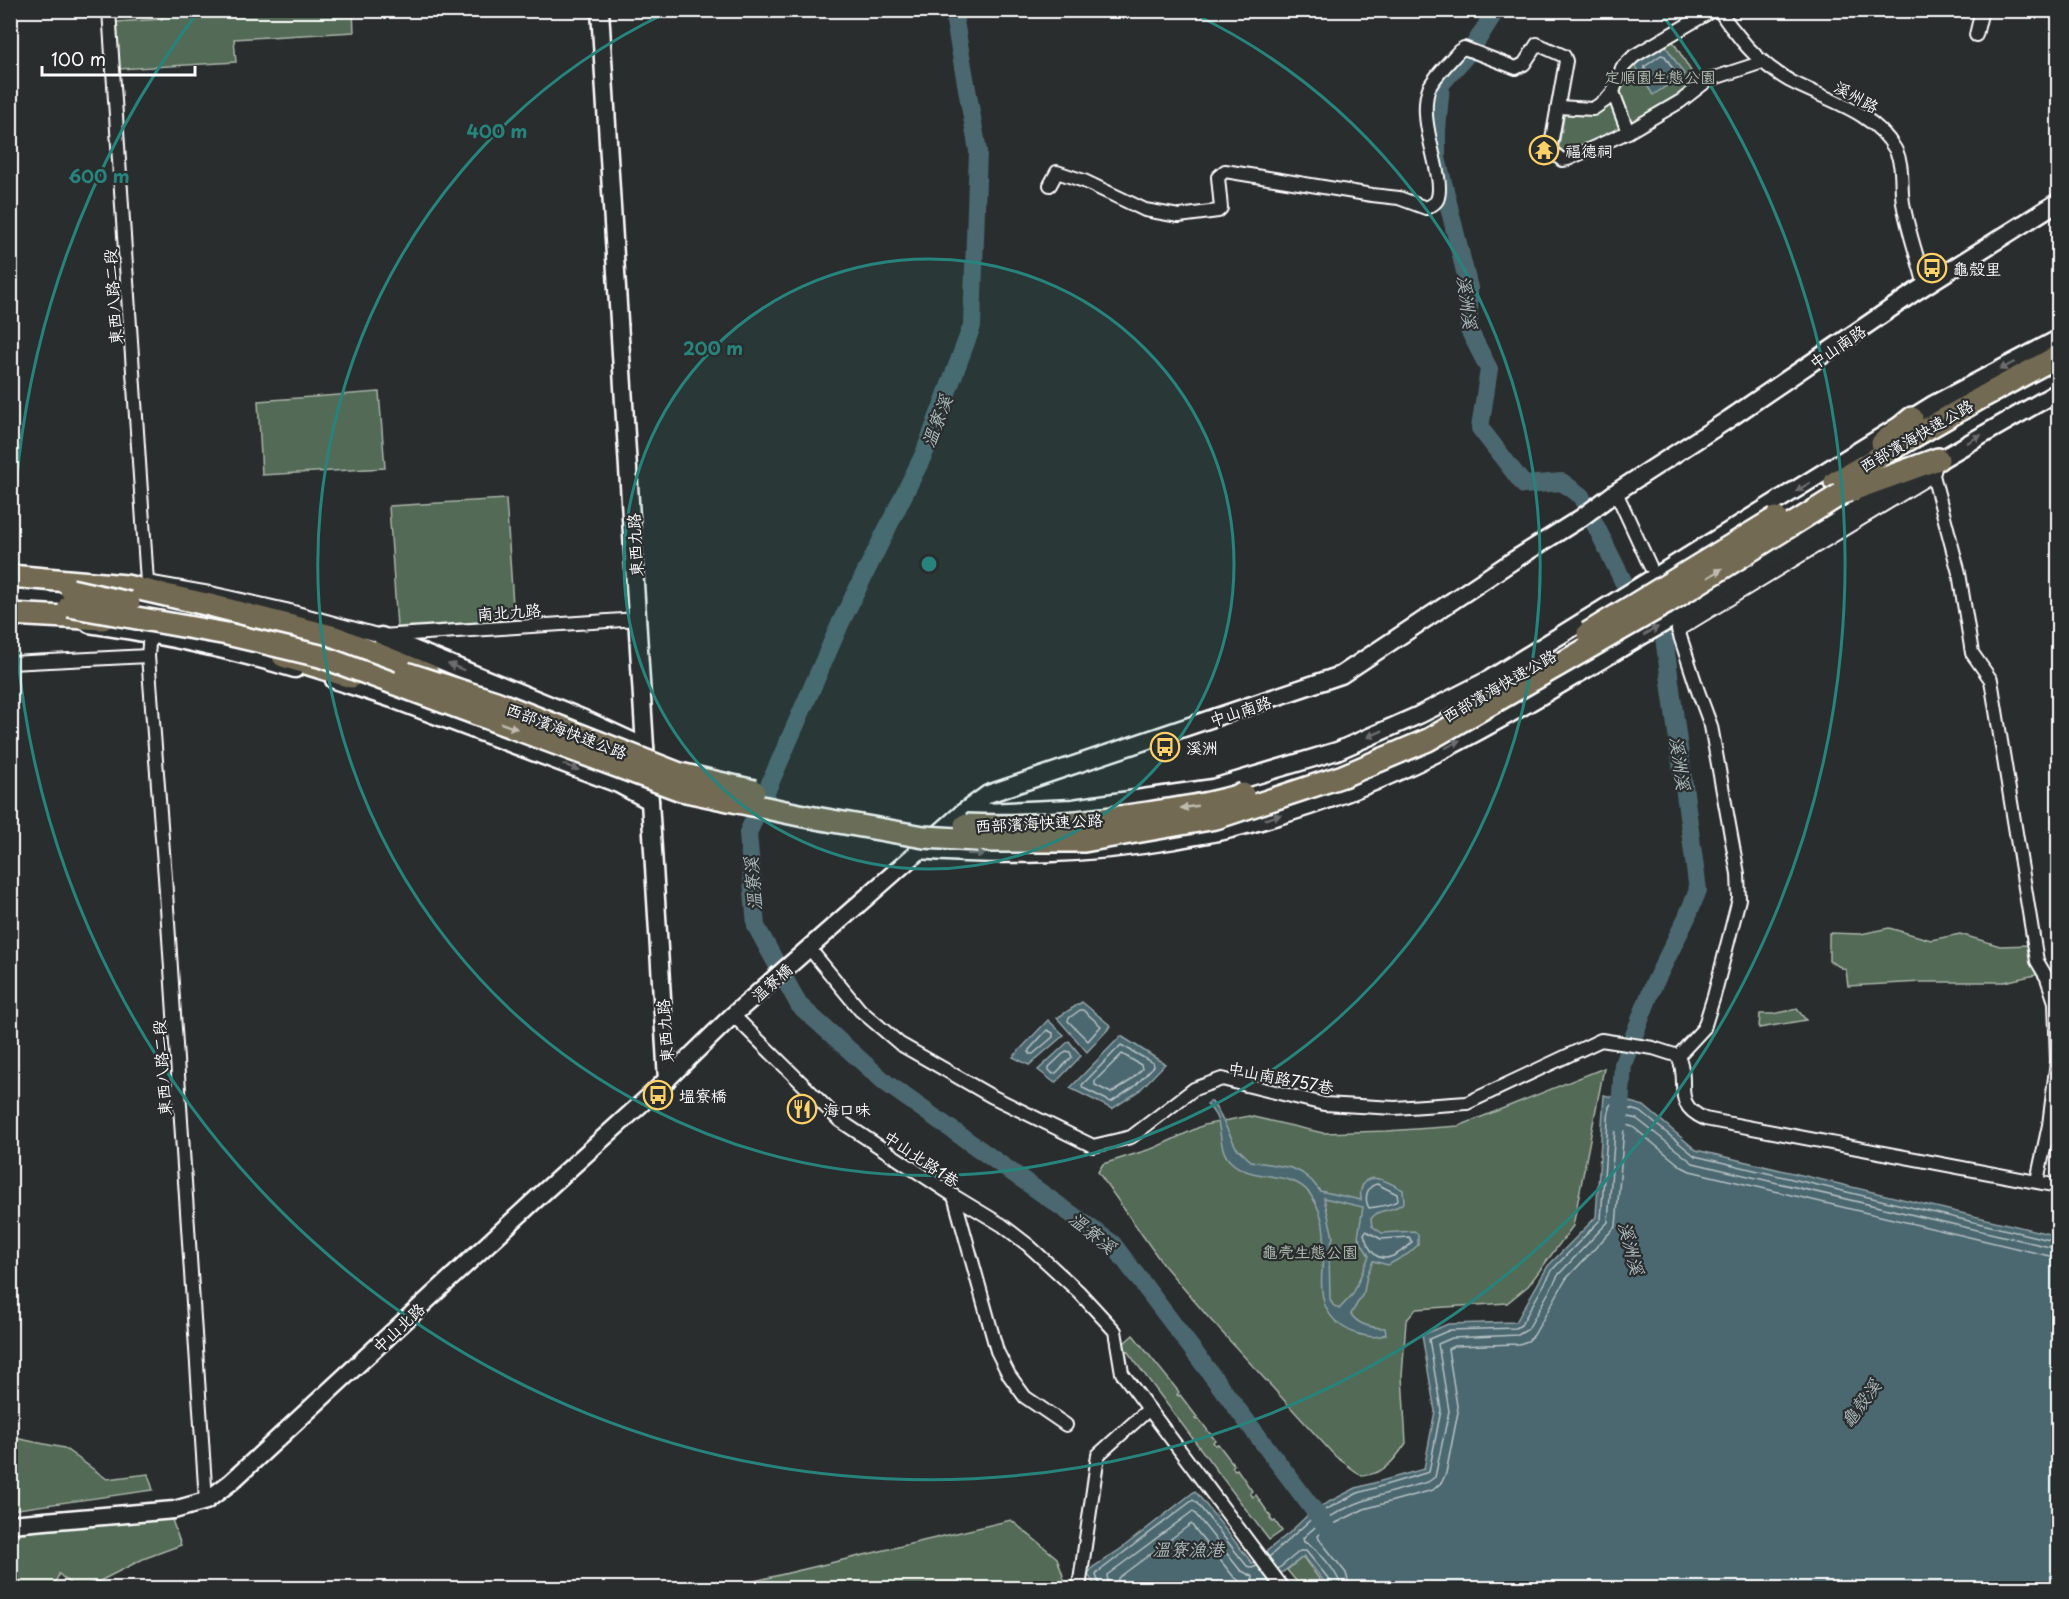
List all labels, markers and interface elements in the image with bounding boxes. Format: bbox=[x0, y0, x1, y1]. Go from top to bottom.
scale bar bbox=[42, 39, 195, 77]
text: 100 m bbox=[51, 45, 106, 72]
park label: 定順園生態公園 bbox=[1604, 64, 1716, 88]
street label: 溪州路 bbox=[1830, 74, 1884, 118]
text: 400 m bbox=[467, 117, 527, 144]
temple icon: 福德祠 bbox=[1528, 134, 1560, 166]
place label: 福德祠 bbox=[1565, 138, 1613, 162]
text: 600 m bbox=[68, 162, 130, 189]
street label: 東西八路二段 bbox=[97, 248, 127, 346]
bus stop icon: 龜殼里 bbox=[1916, 252, 1948, 284]
place label: 龜殼里 bbox=[1953, 256, 2001, 280]
water label: 溪洲溪 bbox=[1451, 274, 1485, 331]
street label: 中山南路 bbox=[1804, 318, 1870, 374]
text: 200 m bbox=[683, 334, 743, 361]
one-way arrow bbox=[1998, 362, 2015, 371]
water label: 溫寮溪 bbox=[914, 390, 959, 451]
street label: 西部濱海快速公路 bbox=[1855, 393, 1977, 477]
one-way arrow bbox=[1966, 434, 1983, 444]
one-way arrow bbox=[1794, 481, 1811, 492]
street label: 東西九路 bbox=[620, 512, 648, 578]
centre of rings bbox=[919, 554, 939, 574]
one-way arrow bbox=[1707, 567, 1723, 578]
street label: 南北九路 bbox=[476, 597, 542, 625]
one-way arrow bbox=[1643, 626, 1660, 636]
street label: 西部濱海快速公路 bbox=[1438, 643, 1560, 727]
one-way arrow bbox=[446, 662, 464, 672]
street label: 中山南路 bbox=[1206, 689, 1274, 731]
street label: 西部濱海快速公路 bbox=[503, 696, 631, 764]
one-way arrow bbox=[500, 721, 518, 731]
one-way arrow bbox=[1366, 729, 1384, 739]
bus stop icon: 溪洲 bbox=[1149, 731, 1181, 763]
water label: 溪洲溪 bbox=[1664, 734, 1698, 793]
place label: 溪洲 bbox=[1186, 735, 1218, 759]
one-way arrow bbox=[1445, 739, 1462, 749]
one-way arrow bbox=[563, 762, 581, 772]
one-way arrow bbox=[1179, 802, 1198, 811]
street label: 西部濱海快速公路 bbox=[974, 807, 1104, 837]
one-way arrow bbox=[1264, 812, 1282, 821]
one-way arrow bbox=[967, 850, 986, 859]
water label: 溫寮溪 bbox=[736, 855, 768, 912]
street label: 溫寮橋 bbox=[745, 957, 797, 1007]
street label: 東西九路 bbox=[650, 998, 678, 1064]
street label: 東西八路二段 bbox=[146, 1019, 176, 1117]
street label: 中山南路757巷 bbox=[1226, 1055, 1336, 1099]
bus stop icon: 塭寮橋 bbox=[642, 1079, 674, 1111]
place label: 塭寮橋 bbox=[679, 1083, 727, 1107]
restaurant icon: 海口味 bbox=[786, 1093, 818, 1125]
place label: 海口味 bbox=[823, 1097, 871, 1121]
street label: 中山北路1巷 bbox=[879, 1124, 965, 1192]
water label: 溫寮溪 bbox=[1064, 1205, 1123, 1260]
water label: 溪洲溪 bbox=[1612, 1219, 1652, 1278]
park label: 龜壳生態公園 bbox=[1262, 1239, 1358, 1263]
street label: 中山北路 bbox=[366, 1296, 430, 1358]
water label: 龜殼溪 bbox=[1833, 1372, 1887, 1433]
water label: 溫寮漁港 bbox=[1152, 1535, 1226, 1562]

